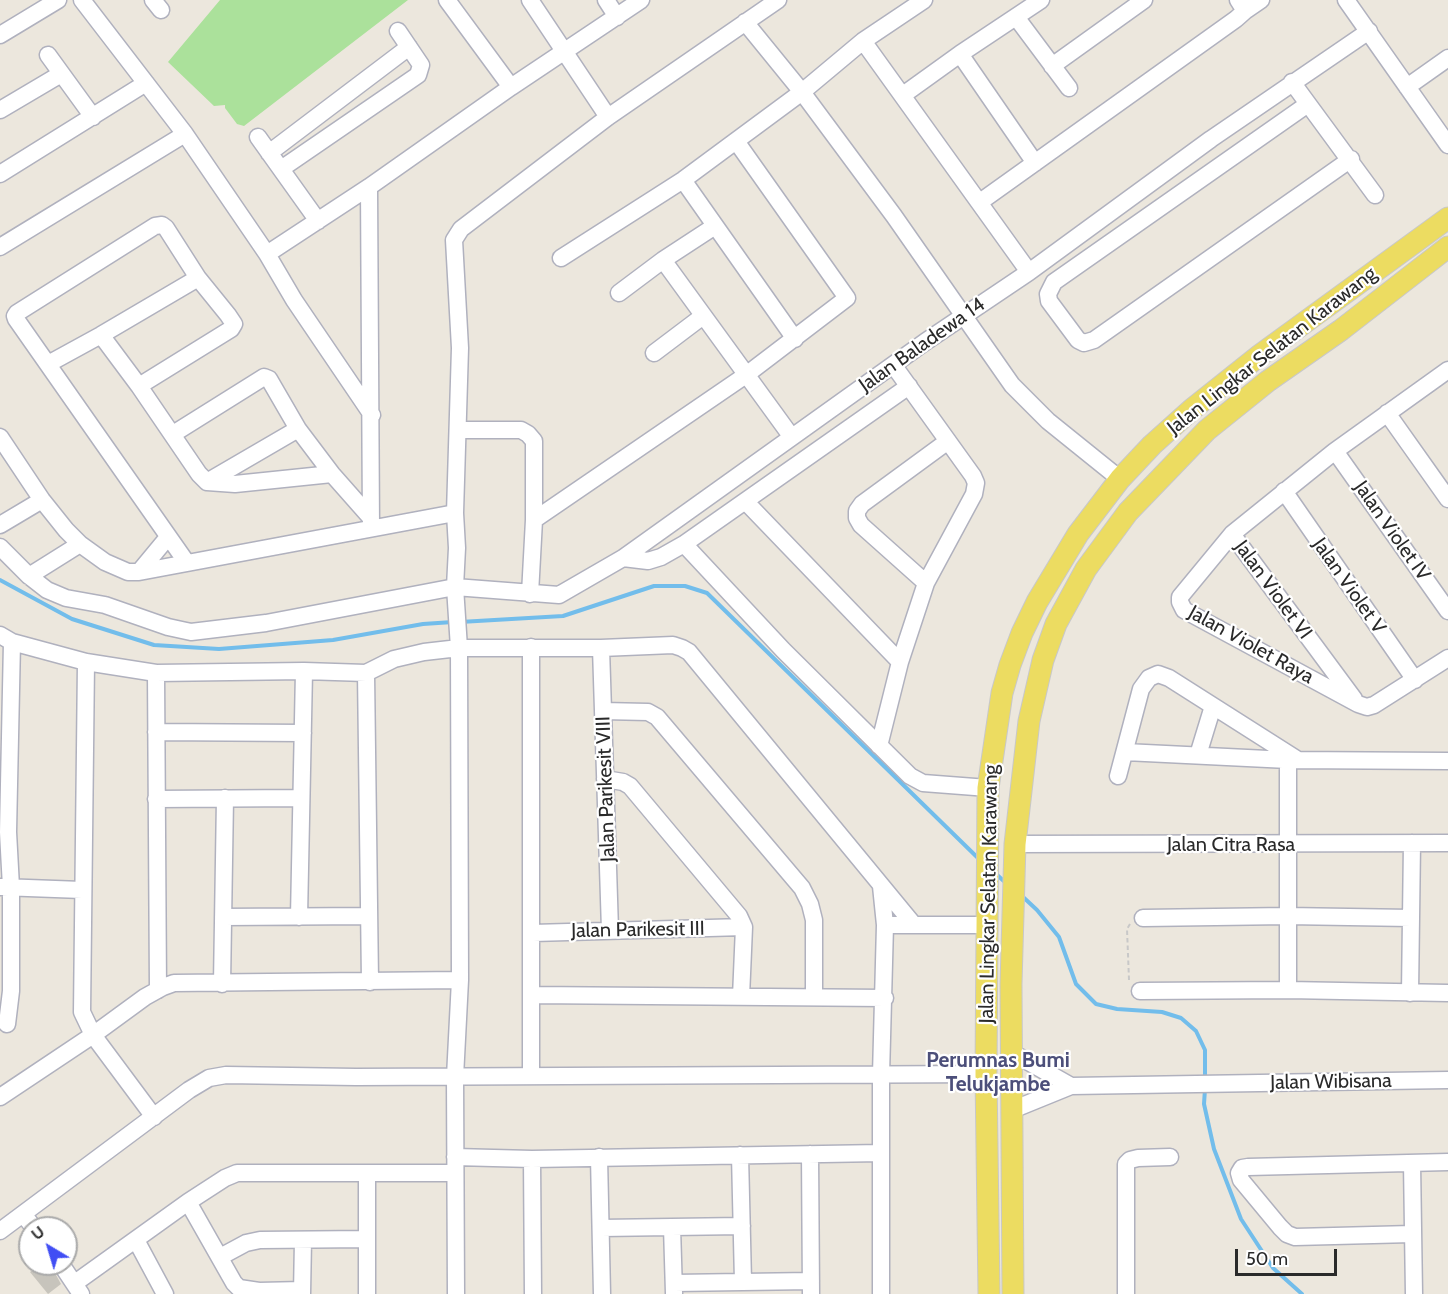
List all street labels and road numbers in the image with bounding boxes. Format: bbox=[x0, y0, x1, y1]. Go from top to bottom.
street label: Jalan Lingkar Selatan Karawang bbox=[1163, 262, 1381, 440]
street label: Jalan Baladewa 14 bbox=[854, 293, 990, 397]
street label: Jalan Violet IV bbox=[1349, 477, 1435, 585]
street label: Jalan Violet V bbox=[1307, 534, 1391, 638]
street label: Jalan Violet VI bbox=[1229, 536, 1317, 644]
street label: Jalan Violet Raya bbox=[1184, 601, 1318, 689]
street label: Jalan Parikesit VIII bbox=[591, 716, 621, 862]
street label: Jalan Lingkar Selatan Karawang bbox=[975, 764, 1003, 1024]
street label: Jalan Citra Rasa bbox=[1167, 833, 1295, 857]
street label: Jalan Parikesit III bbox=[571, 917, 705, 943]
street label: Jalan Wibisana bbox=[1270, 1069, 1392, 1095]

